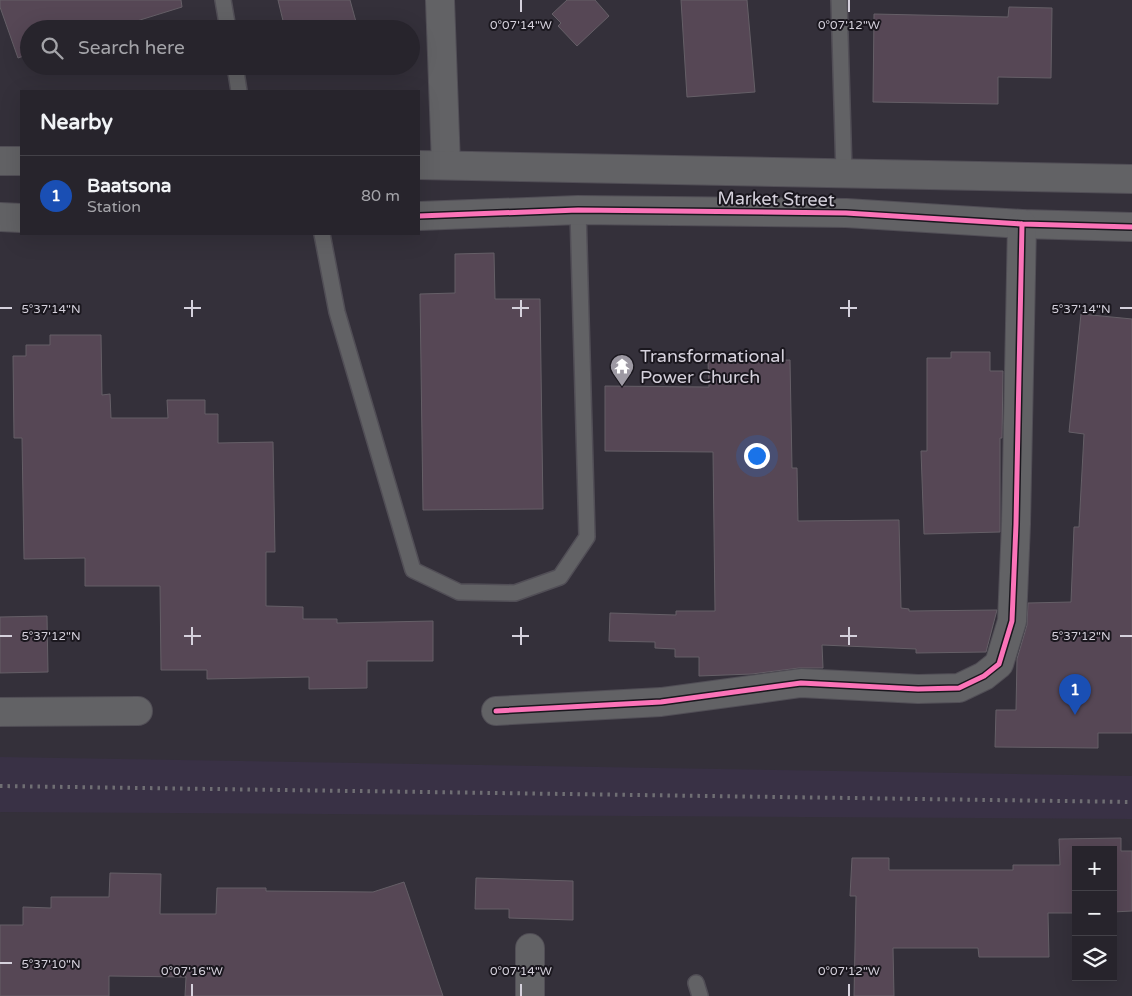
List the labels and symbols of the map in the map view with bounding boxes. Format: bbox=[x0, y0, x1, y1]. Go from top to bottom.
text: 0°07'14"W bbox=[490, 18, 552, 32]
text: 0°07'12"W bbox=[818, 18, 880, 32]
street label: Market Street bbox=[717, 187, 835, 211]
text: 5°37'14"N bbox=[21, 302, 81, 316]
text: 5°37'14"N bbox=[1051, 302, 1111, 316]
place label: Transformational Power Church bbox=[640, 345, 785, 388]
temple icon: Transformational Power Church bbox=[609, 353, 635, 387]
your location bbox=[744, 443, 770, 469]
text: 5°37'12"N bbox=[21, 629, 81, 643]
text: 5°37'12"N bbox=[1051, 629, 1111, 643]
pin: 1 bbox=[1059, 674, 1091, 715]
text: 5°37'10"N bbox=[21, 957, 81, 971]
text: 0°07'16"W bbox=[161, 964, 223, 978]
text: 0°07'14"W bbox=[490, 964, 552, 978]
text: 0°07'12"W bbox=[818, 964, 880, 978]

